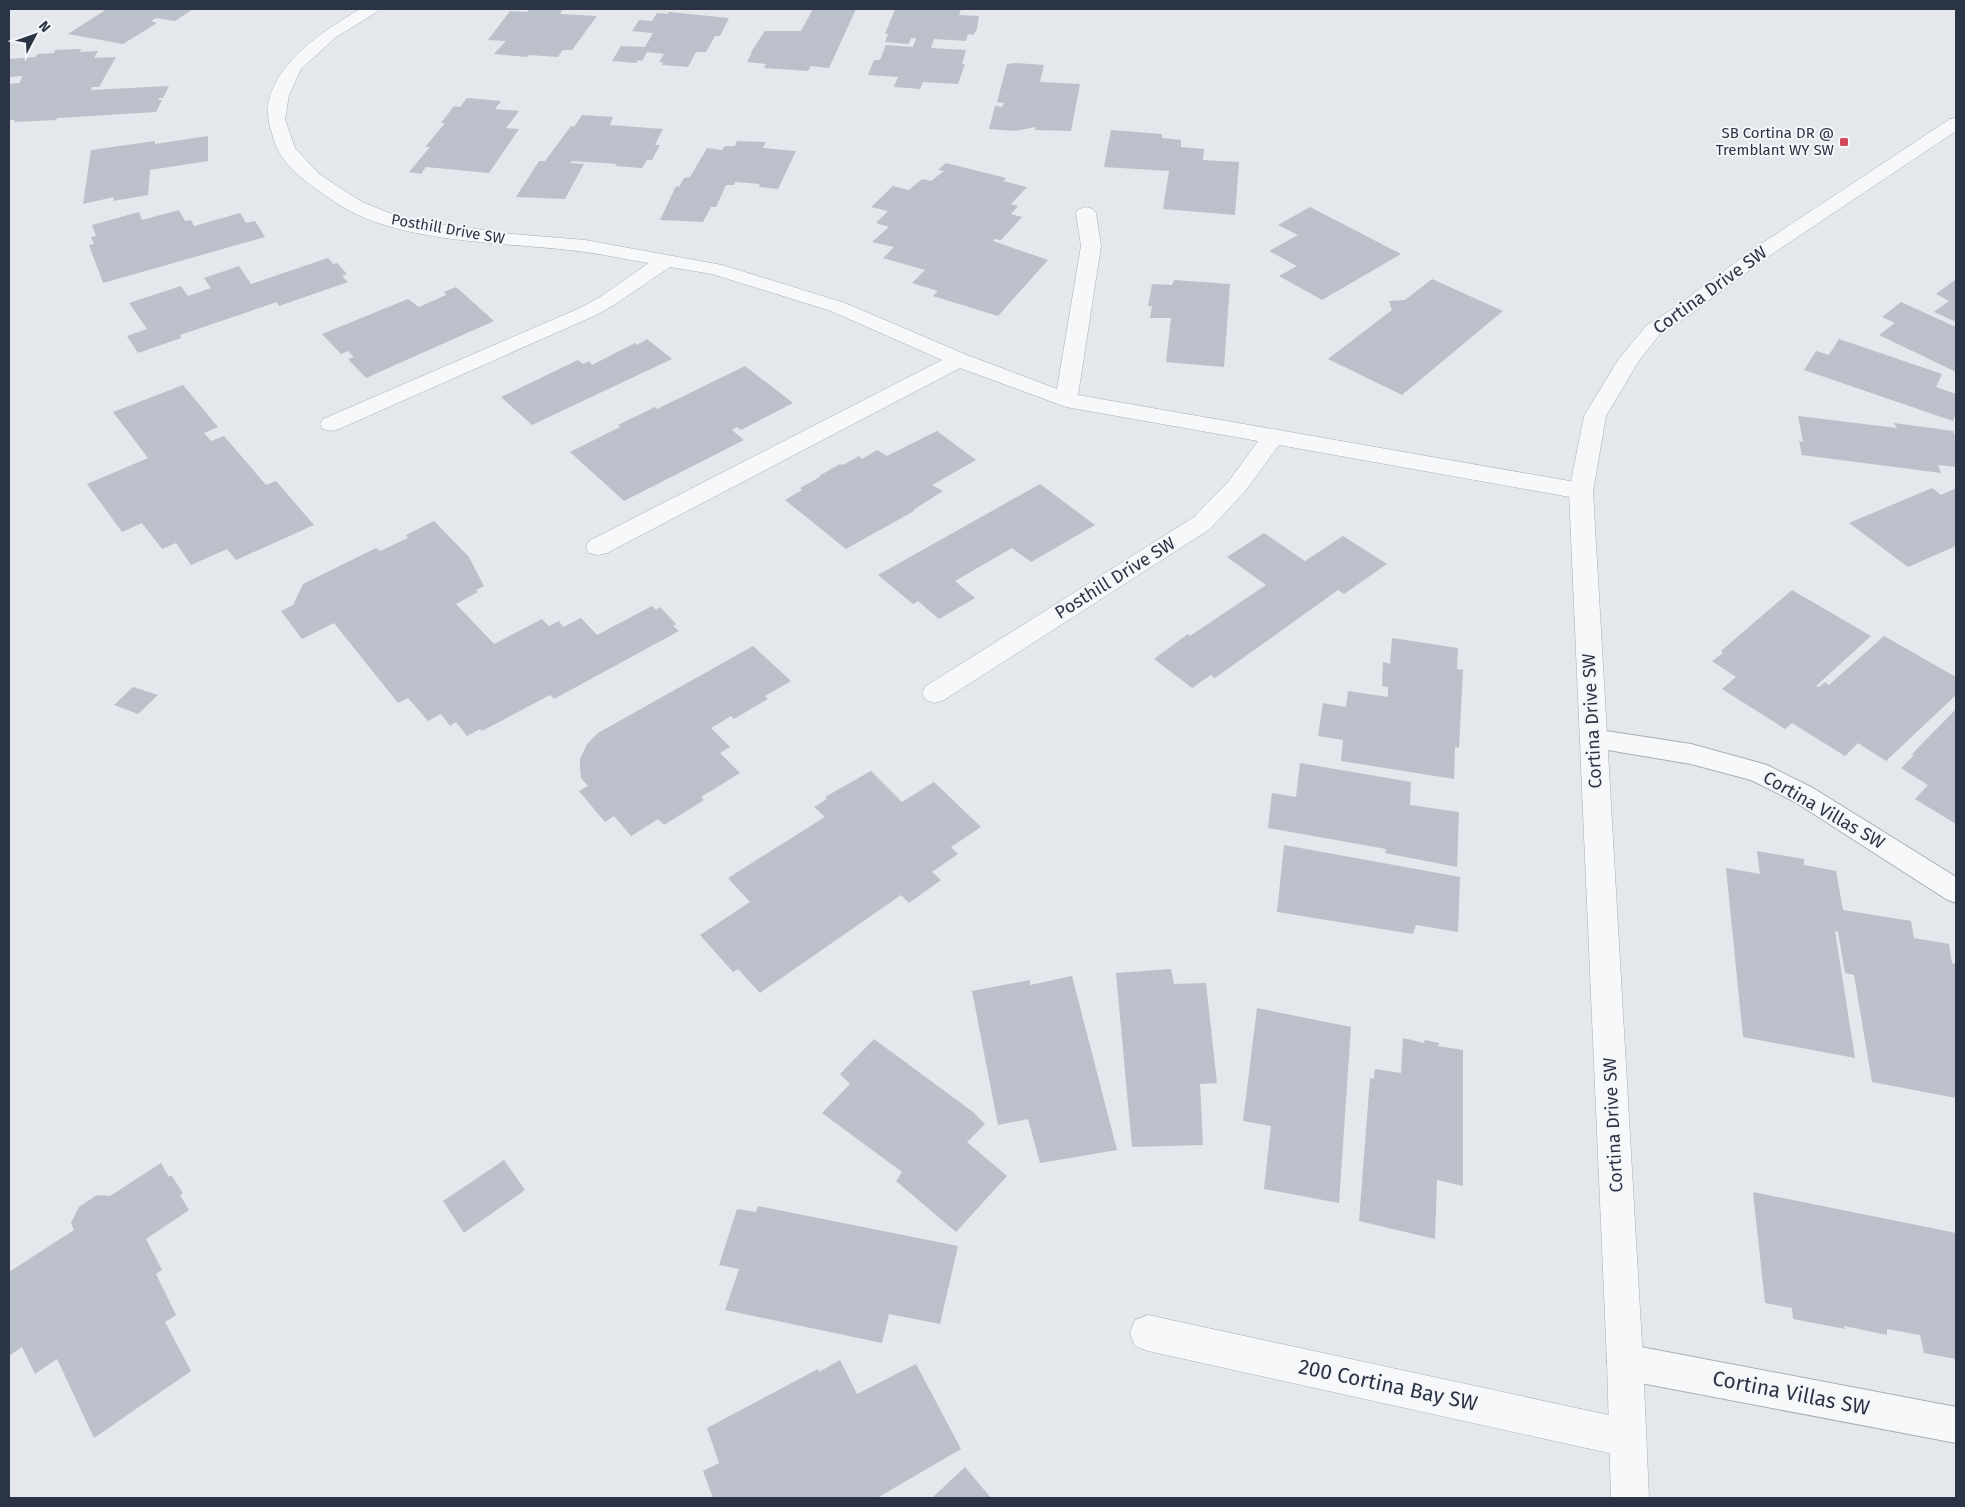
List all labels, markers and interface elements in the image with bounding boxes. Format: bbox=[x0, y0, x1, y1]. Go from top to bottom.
north arrow bbox=[10, 10, 60, 60]
text: N bbox=[35, 18, 54, 36]
place label: SB Cortina DR @ Tremblant WY SW bbox=[1716, 124, 1835, 159]
marker: SB Cortina DR @ Tremblant WY SW bbox=[1838, 136, 1850, 148]
street label: Posthill Drive SW bbox=[390, 210, 507, 248]
street label: Cortina Drive SW bbox=[1649, 241, 1771, 339]
street label: Posthill Drive SW bbox=[1051, 532, 1179, 624]
street label: Cortina Drive SW bbox=[1577, 653, 1607, 789]
street label: Cortina Villas SW bbox=[1759, 766, 1889, 854]
street label: Cortina Drive SW bbox=[1598, 1057, 1628, 1193]
street label: 200 Cortina Bay SW bbox=[1296, 1353, 1480, 1417]
street label: Cortina Villas SW bbox=[1710, 1365, 1872, 1421]

